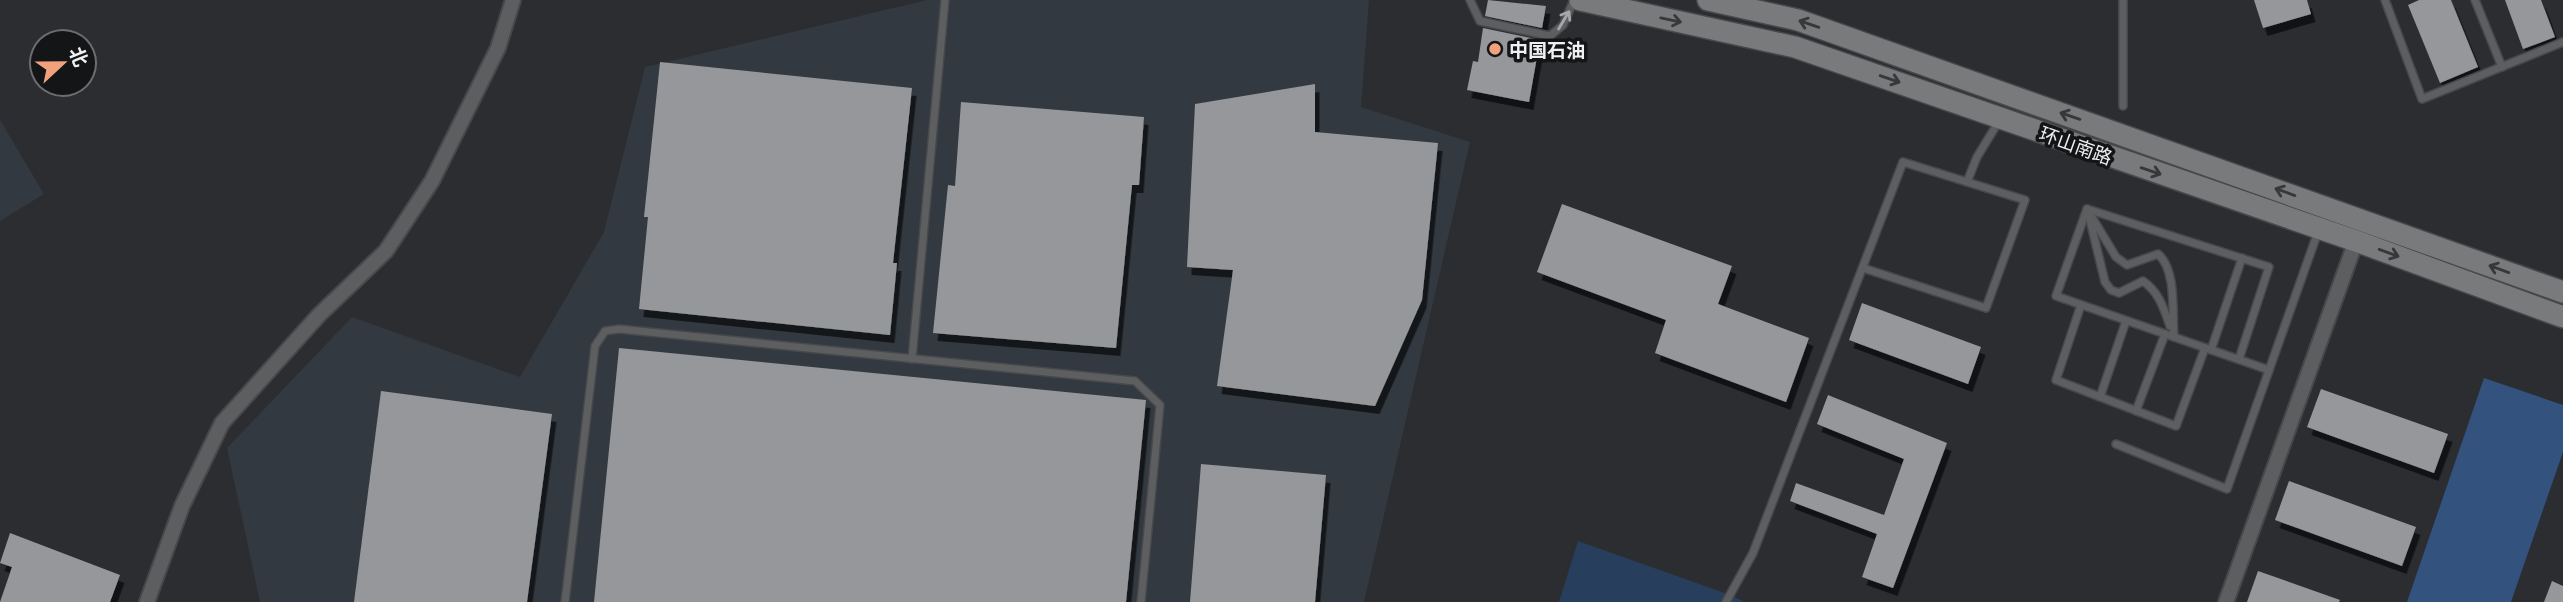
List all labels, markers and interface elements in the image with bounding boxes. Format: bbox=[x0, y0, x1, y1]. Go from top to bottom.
one-way arrow bbox=[1557, 10, 1571, 30]
one-way arrow bbox=[1659, 13, 1682, 27]
one-way arrow bbox=[1799, 17, 1821, 29]
north arrow bbox=[28, 28, 98, 98]
place label: 中国石油 bbox=[1509, 35, 1585, 64]
marker: 中国石油 bbox=[1487, 41, 1503, 57]
text: 北 bbox=[62, 42, 96, 71]
one-way arrow bbox=[1879, 73, 1901, 86]
one-way arrow bbox=[2060, 109, 2082, 121]
street label: 环山南路 bbox=[2035, 118, 2117, 172]
one-way arrow bbox=[2139, 166, 2161, 178]
one-way arrow bbox=[2274, 185, 2296, 197]
one-way arrow bbox=[2378, 248, 2400, 260]
one-way arrow bbox=[2488, 262, 2510, 274]

